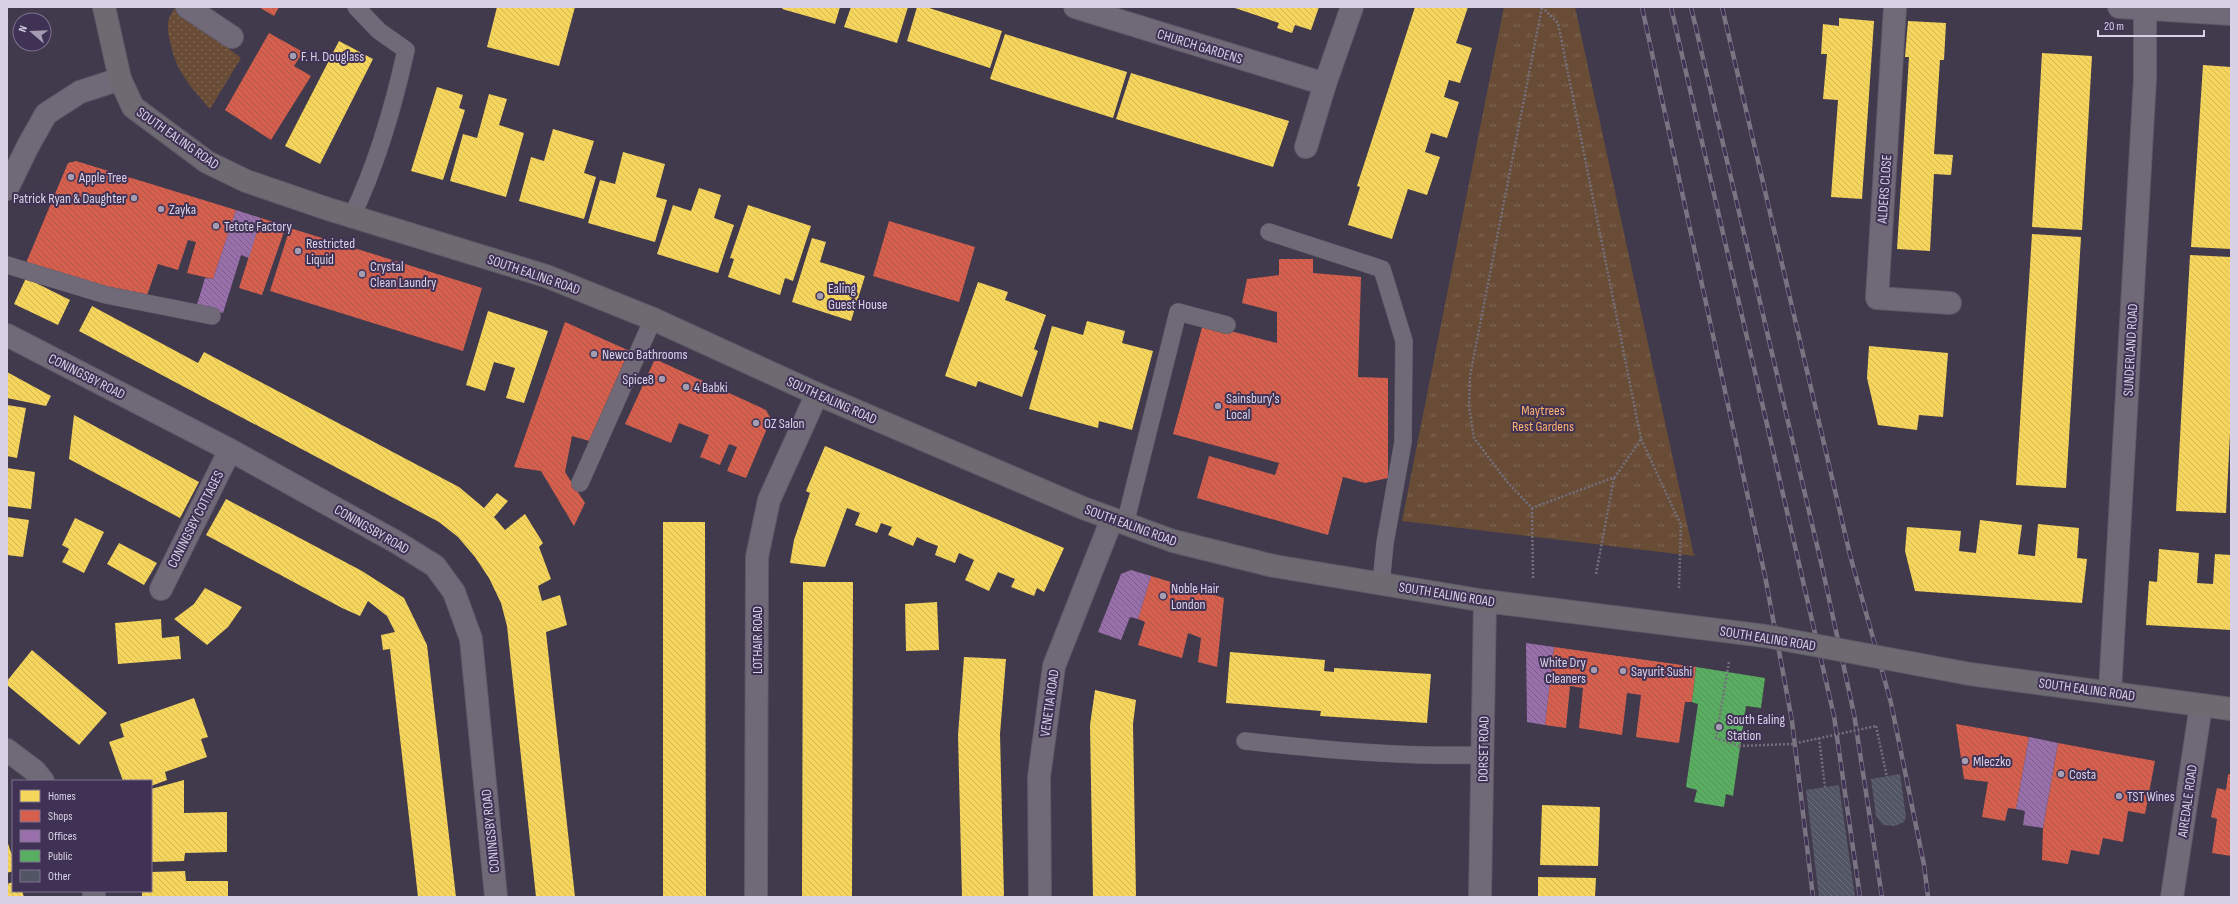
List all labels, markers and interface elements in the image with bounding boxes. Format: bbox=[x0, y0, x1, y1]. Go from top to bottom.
north arrow bbox=[12, 12, 52, 52]
scale bar bbox=[2098, 12, 2204, 38]
text: 20 m bbox=[2104, 19, 2124, 34]
text: N bbox=[16, 24, 30, 34]
street label: CHURCH GARDENS bbox=[1155, 25, 1245, 68]
place label: F. H. Douglass bbox=[301, 48, 364, 65]
marker: F. H. Douglass bbox=[288, 51, 298, 61]
street label: SOUTH EALING ROAD bbox=[133, 104, 222, 173]
street label: ALDERS CLOSE bbox=[1874, 154, 1895, 225]
place label: Apple Tree bbox=[78, 169, 127, 186]
marker: Apple Tree bbox=[66, 172, 76, 182]
place label: Patrick Ryan & Daughter bbox=[13, 190, 126, 207]
marker: Patrick Ryan & Daughter bbox=[129, 193, 139, 203]
place label: Zayka bbox=[169, 201, 196, 218]
marker: Zayka bbox=[156, 204, 166, 214]
place label: Tetote Factory bbox=[224, 218, 292, 235]
marker: Tetote Factory bbox=[211, 221, 221, 231]
place label: Restricted Liquid bbox=[306, 235, 355, 268]
marker: Restricted Liquid bbox=[293, 246, 303, 256]
street label: SOUTH EALING ROAD bbox=[485, 251, 583, 298]
place label: Crystal Clean Laundry bbox=[370, 258, 437, 291]
marker: Crystal Clean Laundry bbox=[357, 269, 367, 279]
place label: Ealing Guest House bbox=[828, 280, 887, 313]
marker: Ealing Guest House bbox=[815, 291, 825, 301]
street label: SUNDERLAND ROAD bbox=[2120, 303, 2141, 397]
place label: Newco Bathrooms bbox=[602, 346, 687, 363]
marker: Newco Bathrooms bbox=[589, 349, 599, 359]
street label: CONINGSBY ROAD bbox=[46, 350, 128, 403]
place label: Spice8 bbox=[622, 371, 654, 388]
street label: SOUTH EALING ROAD bbox=[784, 373, 880, 428]
marker: Spice8 bbox=[657, 374, 667, 384]
place label: 4 Babki bbox=[694, 379, 728, 396]
marker: 4 Babki bbox=[681, 382, 691, 392]
place label: Sainsbury's Local bbox=[1226, 390, 1279, 423]
marker: Sainsbury's Local bbox=[1213, 401, 1223, 411]
park label: Maytrees Rest Gardens bbox=[1512, 402, 1574, 435]
place label: OZ Salon bbox=[764, 415, 805, 432]
marker: OZ Salon bbox=[751, 418, 761, 428]
street label: CONINGSBY COTTAGES bbox=[164, 468, 227, 571]
street label: CONINGSBY ROAD bbox=[331, 501, 412, 558]
street label: SOUTH EALING ROAD bbox=[1082, 501, 1179, 550]
street label: SOUTH EALING ROAD bbox=[1398, 579, 1496, 610]
place label: Noble Hair London bbox=[1171, 580, 1219, 613]
marker: Noble Hair London bbox=[1158, 591, 1168, 601]
street label: LOTHAIR ROAD bbox=[749, 606, 766, 674]
street label: SOUTH EALING ROAD bbox=[1719, 623, 1817, 654]
place label: White Dry Cleaners bbox=[1540, 654, 1587, 687]
place label: Sayurit Sushi bbox=[1631, 663, 1692, 680]
marker: White Dry Cleaners bbox=[1589, 665, 1599, 675]
marker: Sayurit Sushi bbox=[1618, 666, 1628, 676]
street label: VENETIA ROAD bbox=[1036, 668, 1063, 738]
street label: SOUTH EALING ROAD bbox=[2038, 674, 2136, 705]
place label: South Ealing Station bbox=[1727, 711, 1786, 744]
street label: DORSET ROAD bbox=[1474, 716, 1493, 782]
marker: South Ealing Station bbox=[1714, 722, 1724, 732]
place label: Mleczko bbox=[1973, 753, 2011, 770]
marker: Mleczko bbox=[1960, 756, 1970, 766]
street label: AIREDALE ROAD bbox=[2174, 764, 2201, 839]
place label: Costa bbox=[2069, 766, 2096, 783]
marker: Costa bbox=[2056, 769, 2066, 779]
legend bbox=[12, 780, 152, 892]
street label: CONINGSBY ROAD bbox=[478, 788, 503, 874]
place label: TST Wines bbox=[2127, 788, 2175, 805]
text: Homes bbox=[48, 789, 76, 804]
marker: TST Wines bbox=[2114, 791, 2124, 801]
text: Shops bbox=[48, 809, 73, 824]
text: Offices bbox=[48, 829, 77, 844]
text: Public bbox=[48, 849, 73, 864]
text: Other bbox=[48, 869, 72, 884]

